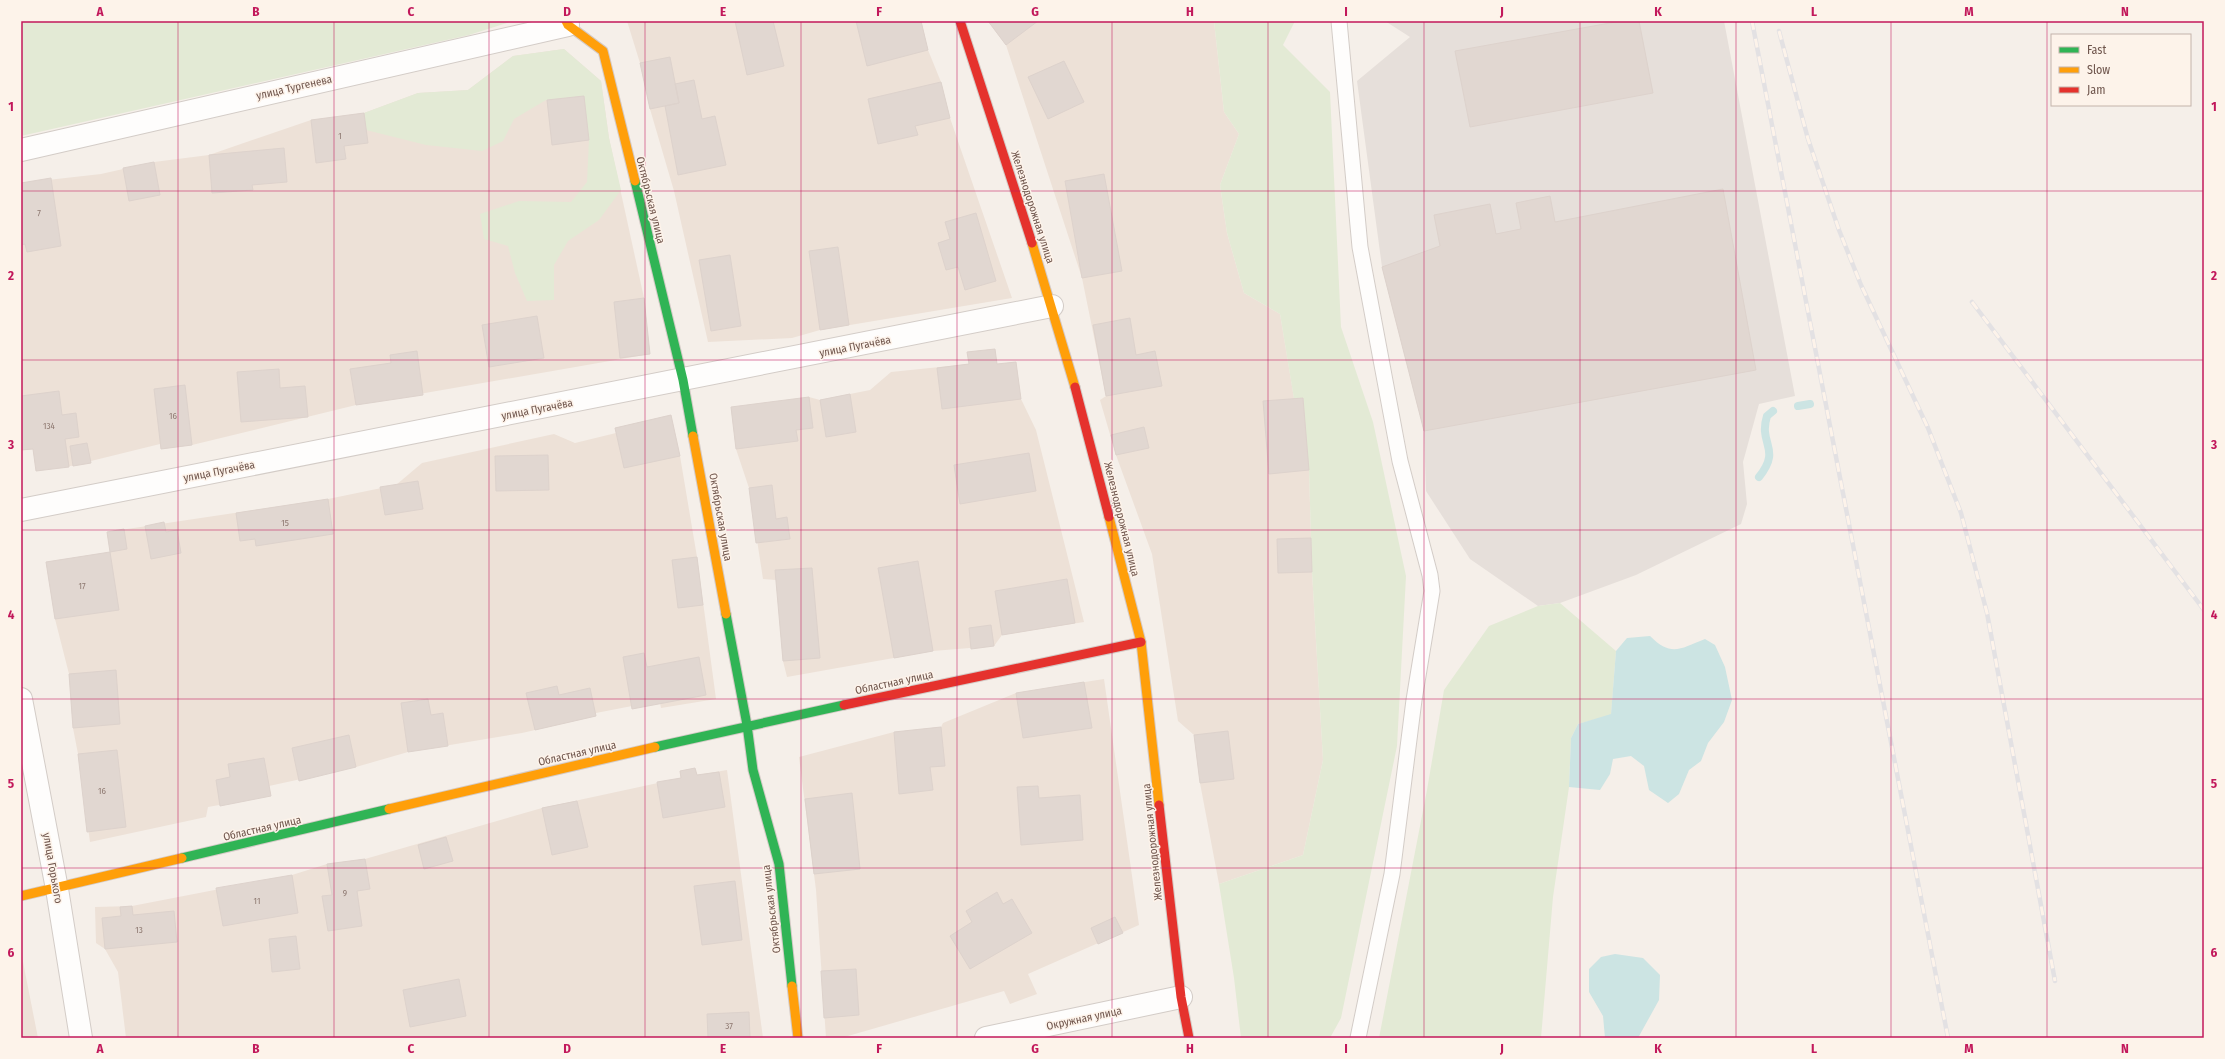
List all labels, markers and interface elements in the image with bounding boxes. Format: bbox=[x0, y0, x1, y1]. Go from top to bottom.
text: A bbox=[95, 4, 104, 19]
text: B bbox=[252, 4, 260, 19]
text: C bbox=[408, 4, 415, 19]
text: D bbox=[563, 4, 571, 19]
text: E bbox=[720, 4, 726, 19]
text: F bbox=[876, 4, 882, 19]
text: G bbox=[1031, 4, 1039, 19]
text: H bbox=[1186, 4, 1194, 19]
text: I bbox=[1344, 4, 1348, 19]
text: J bbox=[1499, 4, 1504, 19]
text: K bbox=[1654, 4, 1662, 19]
text: L bbox=[1811, 4, 1817, 19]
text: M bbox=[1964, 4, 1974, 19]
text: N bbox=[2121, 4, 2129, 19]
legend bbox=[2051, 34, 2191, 106]
text: Fast bbox=[2087, 43, 2106, 57]
text: Slow bbox=[2087, 63, 2110, 77]
street label: улица Тургенева bbox=[255, 72, 333, 102]
text: Jam bbox=[2087, 83, 2105, 97]
text: 1 bbox=[8, 99, 14, 114]
text: 1 bbox=[2211, 99, 2217, 114]
house number: 1 bbox=[338, 131, 342, 141]
street label: Железнодорожная улица bbox=[1008, 149, 1057, 265]
street label: Октябрьская улица bbox=[633, 155, 668, 245]
house number: 7 bbox=[37, 208, 41, 218]
text: 2 bbox=[7, 268, 14, 283]
text: 2 bbox=[2210, 268, 2217, 283]
street label: улица Пугачёва bbox=[818, 333, 892, 360]
street label: улица Пугачёва bbox=[500, 396, 574, 423]
house number: 16 bbox=[169, 411, 178, 421]
house number: 134 bbox=[43, 421, 56, 431]
text: 3 bbox=[7, 437, 14, 452]
text: 3 bbox=[2210, 437, 2217, 452]
street label: улица Пугачёва bbox=[182, 458, 256, 485]
street label: Железнодорожная улица bbox=[1101, 461, 1142, 578]
street label: Октябрьская улица bbox=[706, 472, 735, 562]
house number: 15 bbox=[281, 518, 289, 528]
house number: 17 bbox=[78, 581, 86, 591]
text: 4 bbox=[8, 607, 15, 622]
text: 4 bbox=[2211, 607, 2218, 622]
street label: Областная улица bbox=[854, 668, 934, 697]
street label: Областная улица bbox=[537, 738, 617, 769]
text: 5 bbox=[8, 776, 14, 791]
text: 5 bbox=[2211, 776, 2217, 791]
street label: Железнодорожная улица bbox=[1140, 783, 1165, 901]
house number: 16 bbox=[98, 786, 107, 796]
street label: Областная улица bbox=[222, 813, 302, 844]
street label: улица Горького bbox=[40, 832, 65, 905]
street label: Октябрьская улица bbox=[760, 864, 783, 954]
house number: 9 bbox=[343, 888, 347, 898]
house number: 11 bbox=[254, 896, 260, 906]
house number: 13 bbox=[135, 925, 143, 935]
text: 6 bbox=[8, 945, 15, 960]
text: 6 bbox=[2211, 945, 2218, 960]
street label: Окружная улица bbox=[1045, 1004, 1123, 1033]
house number: 37 bbox=[725, 1021, 733, 1031]
text: A bbox=[95, 1041, 104, 1056]
text: B bbox=[252, 1041, 260, 1056]
text: C bbox=[408, 1041, 415, 1056]
text: D bbox=[563, 1041, 571, 1056]
text: E bbox=[720, 1041, 726, 1056]
text: F bbox=[876, 1041, 882, 1056]
text: G bbox=[1031, 1041, 1039, 1056]
text: H bbox=[1186, 1041, 1194, 1056]
text: I bbox=[1344, 1041, 1348, 1056]
text: J bbox=[1499, 1041, 1504, 1056]
text: K bbox=[1654, 1041, 1662, 1056]
text: L bbox=[1811, 1041, 1817, 1056]
text: M bbox=[1964, 1041, 1974, 1056]
text: N bbox=[2121, 1041, 2129, 1056]

